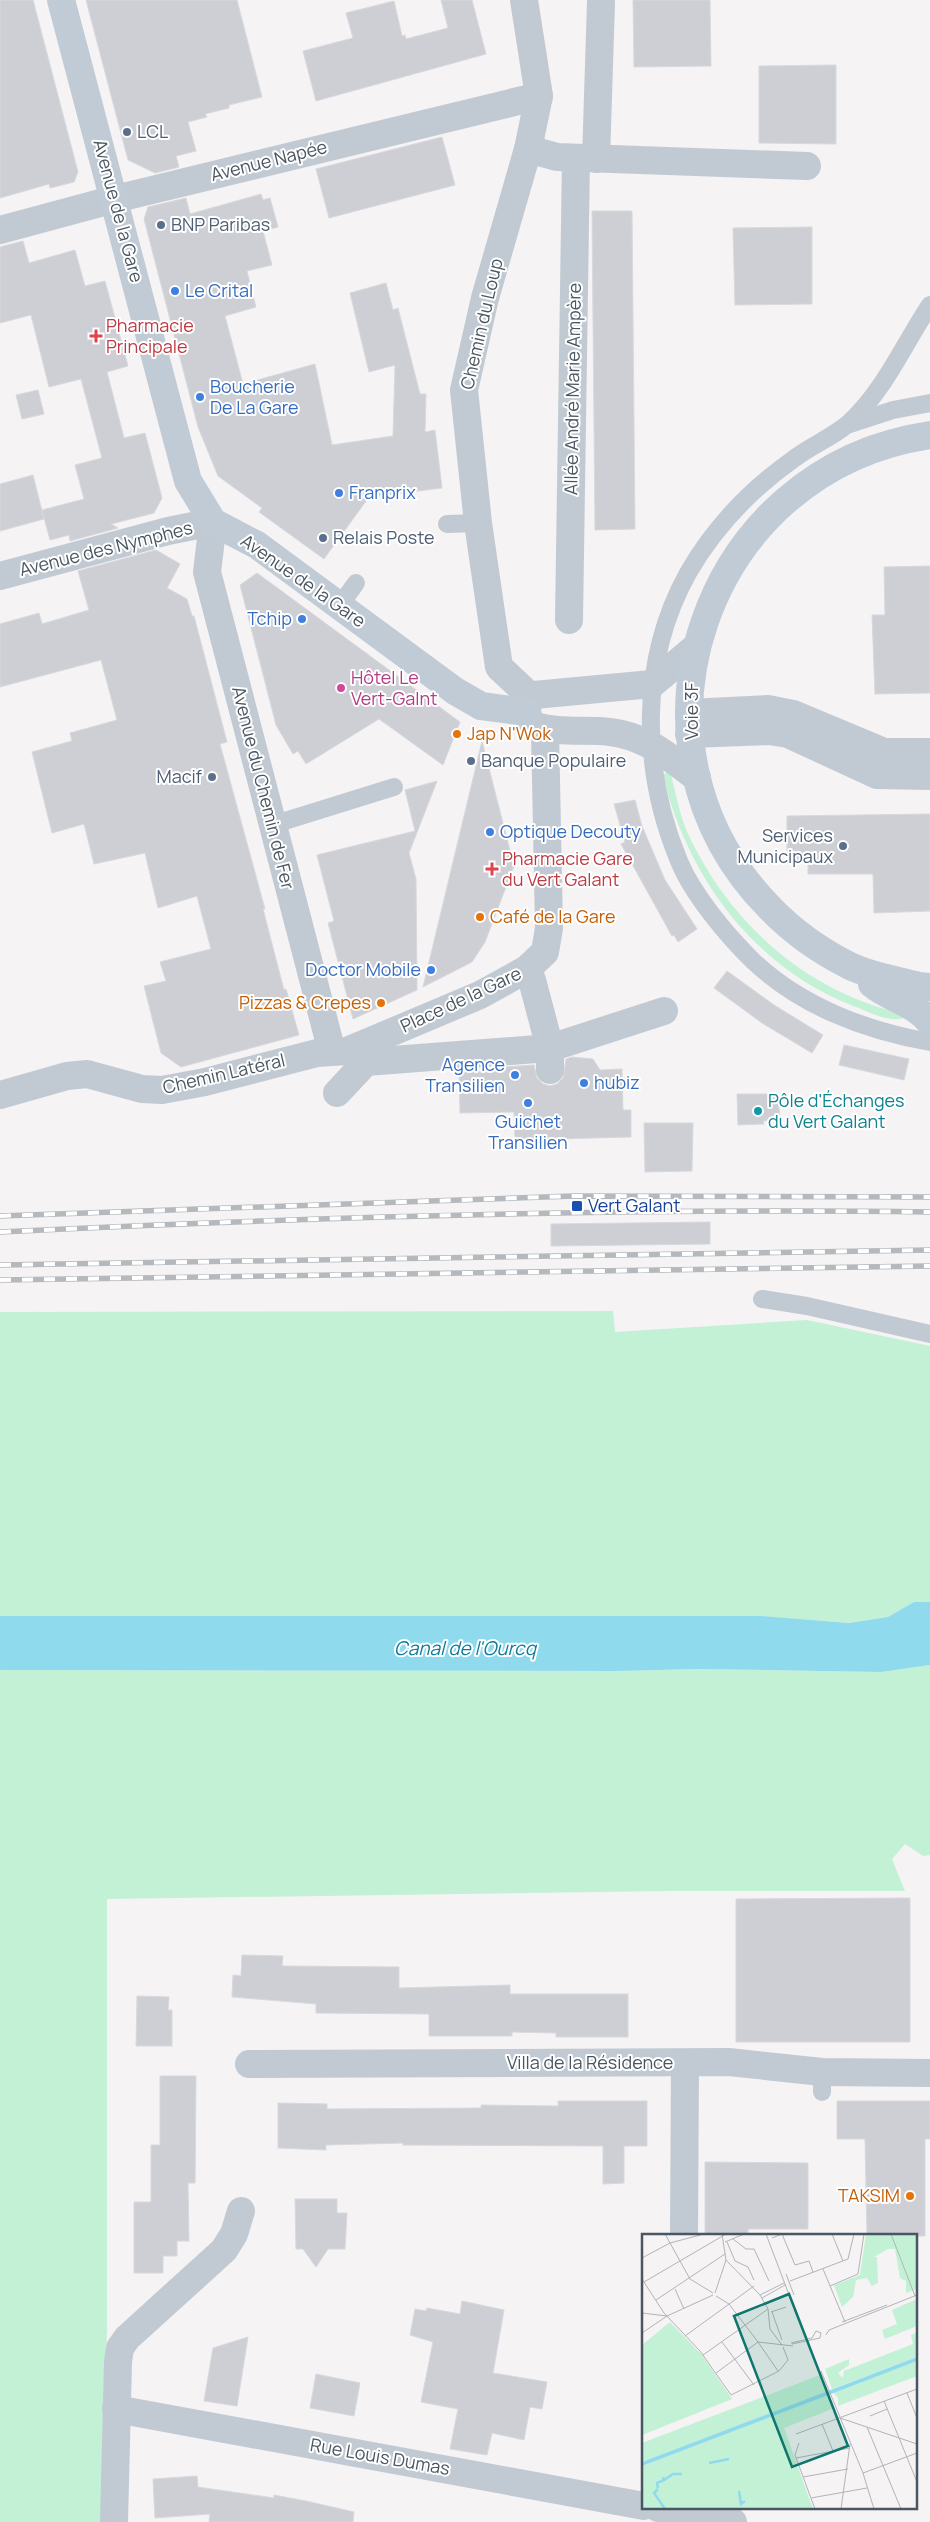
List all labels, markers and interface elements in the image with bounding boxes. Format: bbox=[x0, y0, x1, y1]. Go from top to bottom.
place label: LCL bbox=[137, 119, 168, 143]
marker: LCL bbox=[121, 126, 133, 138]
street label: Avenue Napée bbox=[208, 134, 330, 186]
street label: Avenue de la Gare bbox=[88, 136, 150, 285]
place label: BNP Paribas bbox=[171, 212, 270, 236]
marker: BNP Paribas bbox=[155, 219, 167, 231]
street label: Chemin du Loup bbox=[454, 256, 508, 392]
place label: Le Crital bbox=[185, 278, 253, 302]
street label: Allée André Marie Ampère bbox=[558, 283, 586, 495]
marker: Le Crital bbox=[169, 285, 181, 297]
place label: Pharmacie Principale bbox=[106, 313, 194, 358]
marker: Pharmacie Principale bbox=[90, 330, 102, 342]
place label: Boucherie De La Gare bbox=[210, 374, 299, 419]
marker: Boucherie De La Gare bbox=[194, 391, 206, 403]
place label: Franprix bbox=[349, 480, 416, 504]
marker: Franprix bbox=[333, 487, 345, 499]
street label: Avenue des Nymphes bbox=[17, 515, 195, 581]
place label: Relais Poste bbox=[333, 525, 435, 549]
street label: Avenue de la Gare bbox=[236, 528, 371, 632]
marker: Relais Poste bbox=[317, 532, 329, 544]
place label: Tchip bbox=[247, 606, 292, 630]
marker: Tchip bbox=[296, 613, 308, 625]
place label: Hôtel Le Vert-Galnt bbox=[351, 665, 437, 710]
marker: Hôtel Le Vert-Galnt bbox=[335, 682, 347, 694]
street label: Voie 3F bbox=[679, 682, 703, 740]
street label: Avenue du Chemin de Fer bbox=[227, 684, 301, 892]
place label: Jap N'Wok bbox=[467, 721, 552, 745]
marker: Jap N'Wok bbox=[451, 728, 463, 740]
place label: Banque Populaire bbox=[481, 748, 626, 772]
marker: Banque Populaire bbox=[465, 755, 477, 767]
place label: Macif bbox=[157, 764, 203, 788]
marker: Macif bbox=[206, 771, 218, 783]
place label: Optique Decouty bbox=[500, 819, 641, 843]
place label: Services Municipaux bbox=[738, 823, 834, 868]
marker: Optique Decouty bbox=[484, 826, 496, 838]
marker: Services Municipaux bbox=[837, 840, 849, 852]
place label: Pharmacie Gare du Vert Galant bbox=[502, 846, 633, 891]
marker: Pharmacie Gare du Vert Galant bbox=[486, 863, 498, 875]
place label: Café de la Gare bbox=[490, 904, 616, 928]
marker: Café de la Gare bbox=[474, 911, 486, 923]
place label: Doctor Mobile bbox=[305, 957, 421, 981]
street label: Place de la Gare bbox=[396, 961, 525, 1038]
marker: Doctor Mobile bbox=[425, 964, 437, 976]
place label: Pizzas & Crepes bbox=[239, 990, 371, 1014]
marker: Pizzas & Crepes bbox=[375, 997, 387, 1009]
street label: Chemin Latéral bbox=[160, 1047, 287, 1099]
place label: Agence Transilien bbox=[425, 1052, 505, 1097]
marker: Agence Transilien bbox=[509, 1069, 521, 1081]
place label: hubiz bbox=[594, 1070, 640, 1094]
marker: hubiz bbox=[578, 1077, 590, 1089]
place label: Pôle d'Échanges du Vert Galant bbox=[768, 1088, 905, 1133]
marker: Guichet Transilien bbox=[522, 1097, 534, 1109]
marker: Pôle d'Échanges du Vert Galant bbox=[752, 1105, 764, 1117]
place label: Guichet Transilien bbox=[488, 1109, 568, 1154]
place label: Vert Galant bbox=[588, 1193, 680, 1217]
marker: Vert Galant bbox=[570, 1199, 584, 1213]
water label: Canal de l'Ourcq bbox=[394, 1635, 538, 1661]
street label: Villa de la Résidence bbox=[507, 2050, 673, 2074]
place label: TAKSIM bbox=[838, 2183, 900, 2207]
marker: TAKSIM bbox=[904, 2190, 916, 2202]
inset map bbox=[642, 2234, 918, 2510]
street label: Rue Louis Dumas bbox=[308, 2432, 452, 2480]

